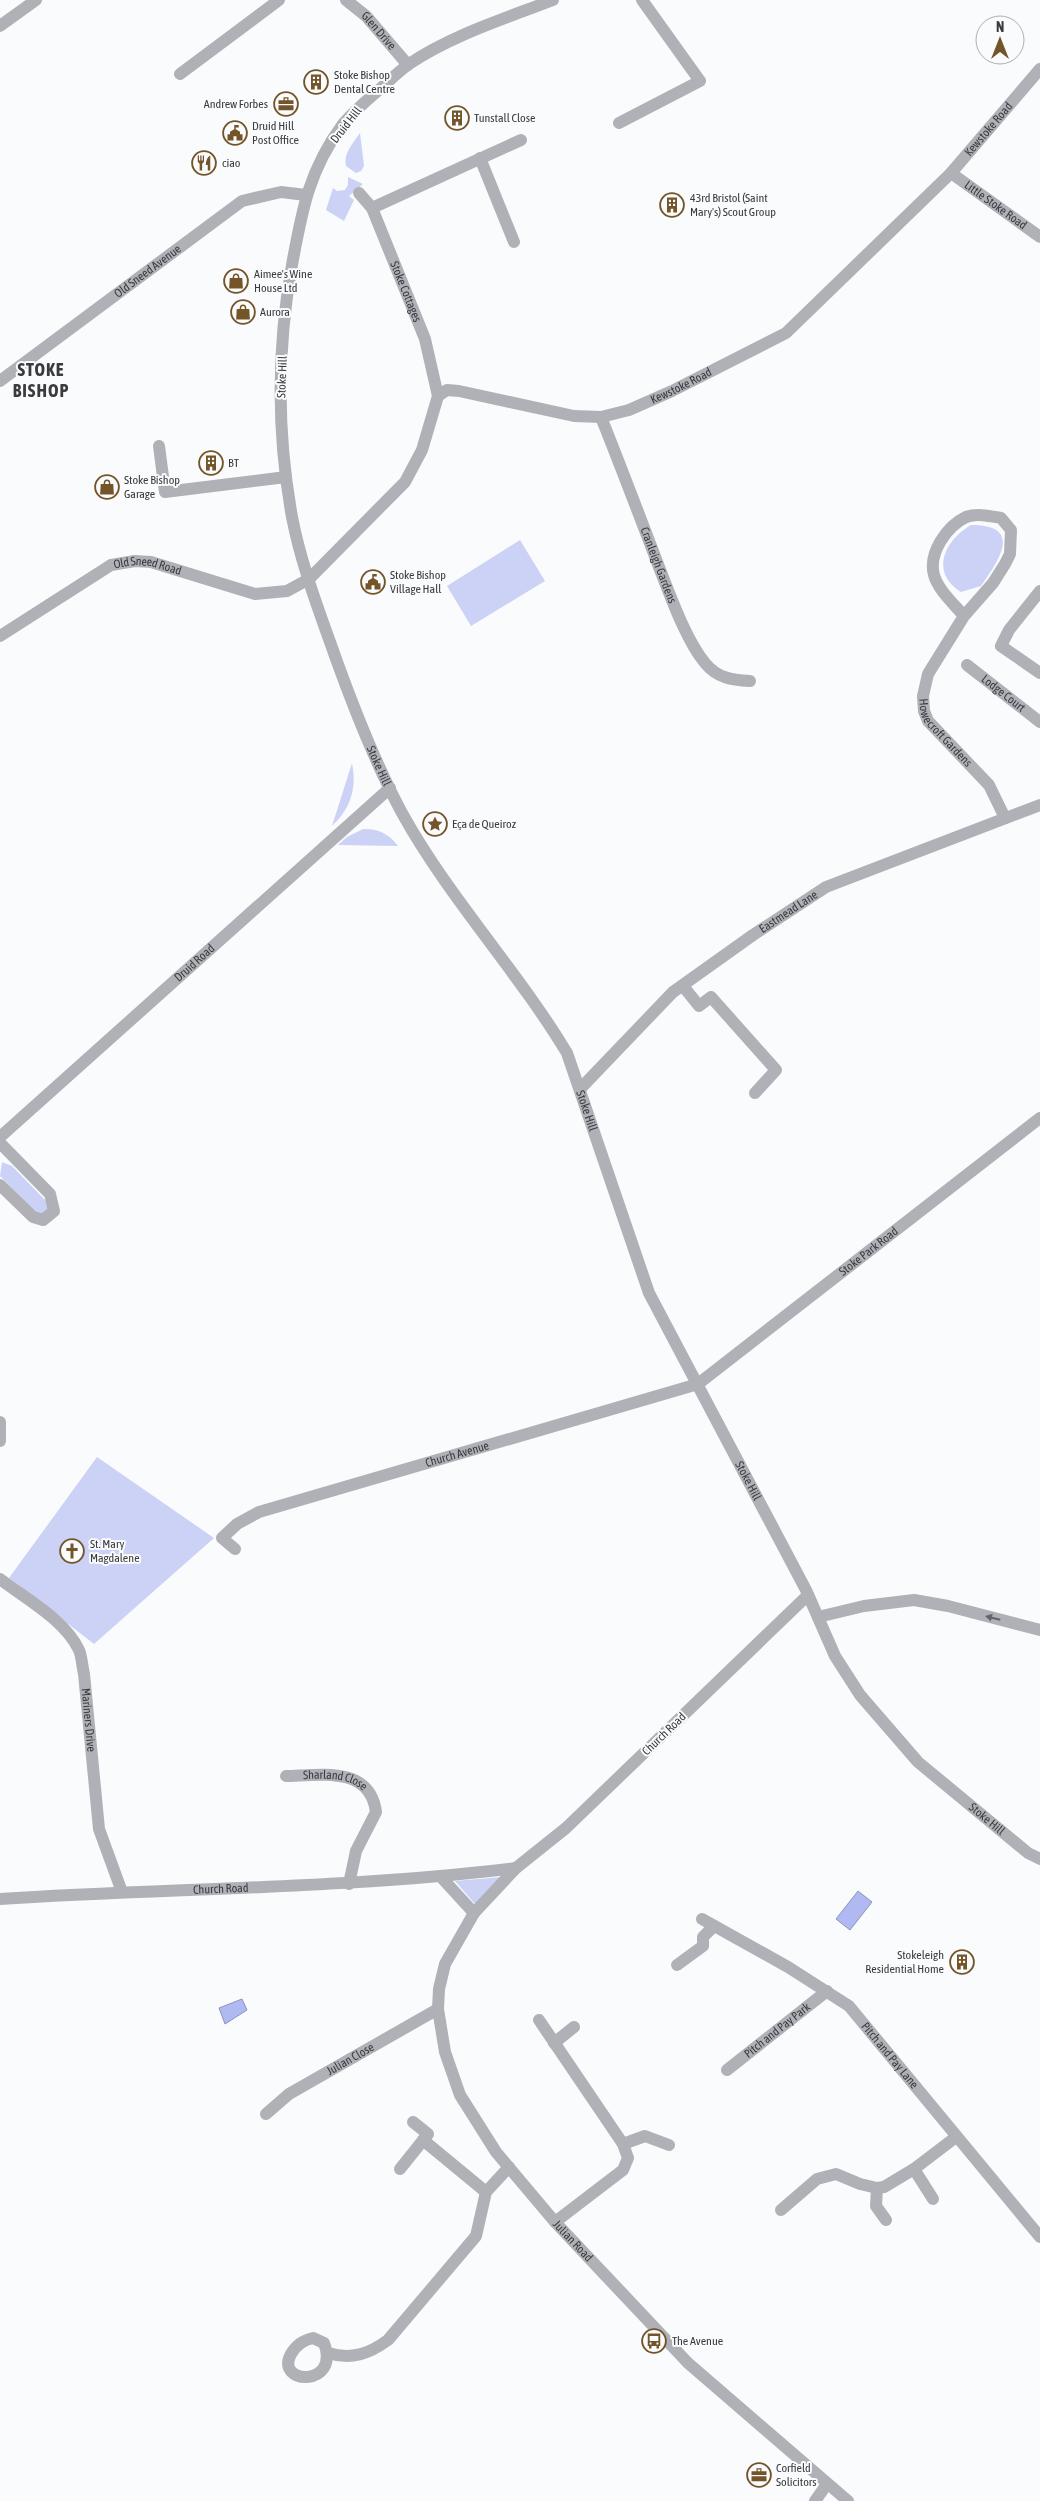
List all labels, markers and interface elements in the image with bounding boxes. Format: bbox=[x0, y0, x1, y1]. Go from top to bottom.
street label: Glen Drive bbox=[359, 8, 399, 53]
north arrow bbox=[975, 15, 1025, 65]
text: N bbox=[996, 19, 1004, 35]
place label: Stoke Bishop Dental Centre bbox=[334, 68, 395, 96]
building icon: Stoke Bishop Dental Centre bbox=[303, 69, 329, 95]
office icon: Andrew Forbes bbox=[273, 91, 299, 117]
place label: Andrew Forbes bbox=[204, 97, 268, 111]
street label: Kewstoke Road bbox=[962, 99, 1015, 159]
street label: Druid Hill bbox=[327, 103, 365, 146]
building icon: Tunstall Close bbox=[444, 105, 470, 131]
place label: Tunstall Close bbox=[474, 111, 535, 125]
place label: Druid Hill Post Office bbox=[252, 119, 299, 147]
public building icon: Druid Hill Post Office bbox=[222, 120, 248, 146]
restaurant icon: ciao bbox=[191, 150, 217, 176]
place label: ciao bbox=[222, 156, 241, 170]
street label: Little Stoke Road bbox=[962, 178, 1030, 232]
place label: 43rd Bristol (Saint Mary's) Scout Group bbox=[690, 191, 776, 219]
building icon: 43rd Bristol (Saint Mary's) Scout Group bbox=[659, 192, 685, 218]
street label: Old Sneed Avenue bbox=[111, 242, 184, 301]
street label: Stoke Cottages bbox=[387, 259, 424, 324]
place label: Aimee's Wine House Ltd bbox=[254, 267, 312, 295]
shop icon: Aimee's Wine House Ltd bbox=[223, 268, 249, 294]
shop icon: Aurora bbox=[230, 299, 256, 325]
place label: Aurora bbox=[260, 305, 290, 319]
street label: Stoke Hill bbox=[274, 355, 290, 398]
district label: STOKE BISHOP bbox=[13, 359, 69, 401]
street label: Kewstoke Road bbox=[648, 365, 714, 407]
building icon: BT bbox=[198, 450, 224, 476]
place label: BT bbox=[228, 456, 240, 470]
place label: Stoke Bishop Garage bbox=[124, 473, 180, 501]
shop icon: Stoke Bishop Garage bbox=[94, 474, 120, 500]
street label: Cranleigh Gardens bbox=[637, 525, 680, 605]
street label: Old Sneed Road bbox=[112, 554, 183, 578]
place label: Stoke Bishop Village Hall bbox=[390, 568, 446, 596]
public building icon: Stoke Bishop Village Hall bbox=[360, 569, 386, 595]
street label: Lodge Court bbox=[979, 672, 1028, 715]
street label: Howecroft Gardens bbox=[916, 698, 975, 770]
street label: Stoke Hill bbox=[364, 744, 394, 789]
place icon: Eça de Queiroz bbox=[422, 811, 448, 837]
place label: Eça de Queiroz bbox=[452, 817, 517, 831]
street label: Eastmead Lane bbox=[757, 887, 820, 936]
street label: Druid Road bbox=[172, 941, 217, 985]
street label: Stoke Hill bbox=[573, 1088, 600, 1134]
street label: Stoke Park Road bbox=[836, 1224, 901, 1279]
street label: Church Avenue bbox=[424, 1438, 491, 1470]
street label: Stoke Hill bbox=[732, 1459, 765, 1503]
place label: St. Mary Magdalene bbox=[90, 1537, 140, 1565]
church icon: St. Mary Magdalene bbox=[59, 1538, 85, 1564]
one-way arrow bbox=[985, 1614, 1000, 1622]
street label: Mariners Drive bbox=[78, 1687, 98, 1752]
street label: Church Road bbox=[639, 1710, 689, 1758]
street label: Sharland Close bbox=[303, 1768, 370, 1793]
street label: Stoke Hill bbox=[966, 1800, 1008, 1838]
street label: Church Road bbox=[193, 1881, 249, 1897]
place label: Stokeleigh Residential Home bbox=[865, 1948, 944, 1976]
building icon: Stokeleigh Residential Home bbox=[949, 1949, 975, 1975]
street label: Pitch and Pay Park bbox=[741, 1999, 814, 2061]
street label: Pitch and Pay Lane bbox=[858, 2019, 921, 2091]
street label: Julian Close bbox=[324, 2040, 377, 2078]
street label: Julian Road bbox=[550, 2217, 596, 2264]
bus stop icon: The Avenue bbox=[641, 2328, 667, 2354]
place label: The Avenue bbox=[672, 2334, 723, 2348]
place label: Corfield Solicitors bbox=[776, 2461, 817, 2489]
office icon: Corfield Solicitors bbox=[746, 2462, 772, 2488]

